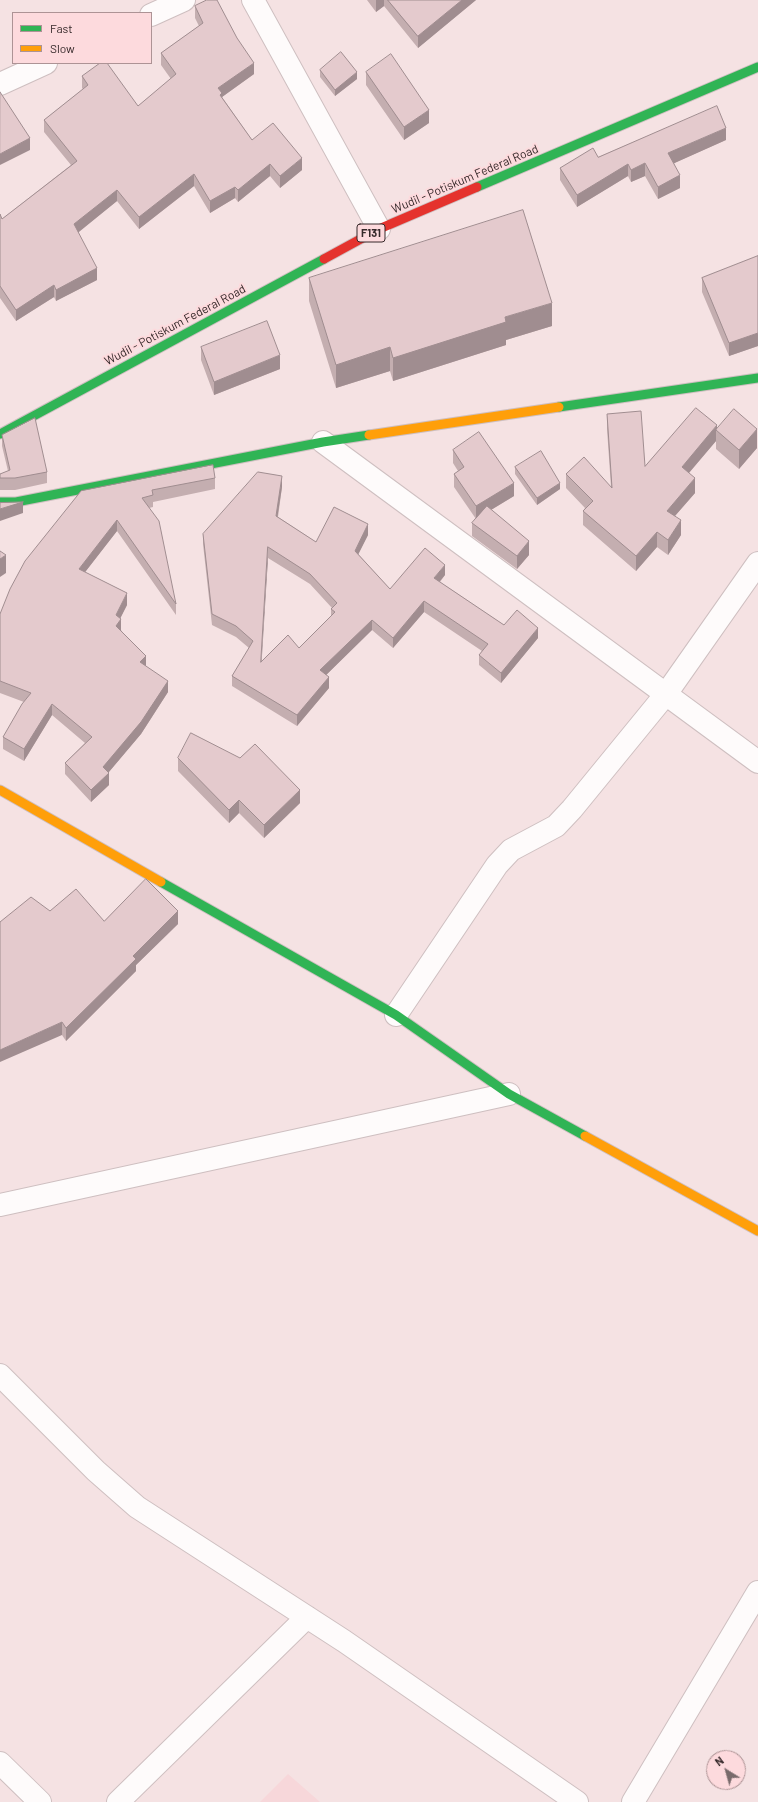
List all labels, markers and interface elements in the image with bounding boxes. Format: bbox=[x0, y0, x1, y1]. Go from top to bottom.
legend bbox=[12, 12, 152, 64]
text: Fast bbox=[50, 21, 73, 35]
text: Slow bbox=[50, 41, 75, 55]
street label: Wudil - Potiskum Federal Road bbox=[389, 142, 541, 216]
road number: F131 bbox=[357, 224, 385, 242]
street label: Wudil - Potiskum Federal Road bbox=[102, 282, 248, 368]
north arrow bbox=[706, 1750, 746, 1790]
text: N bbox=[712, 1753, 726, 1768]

